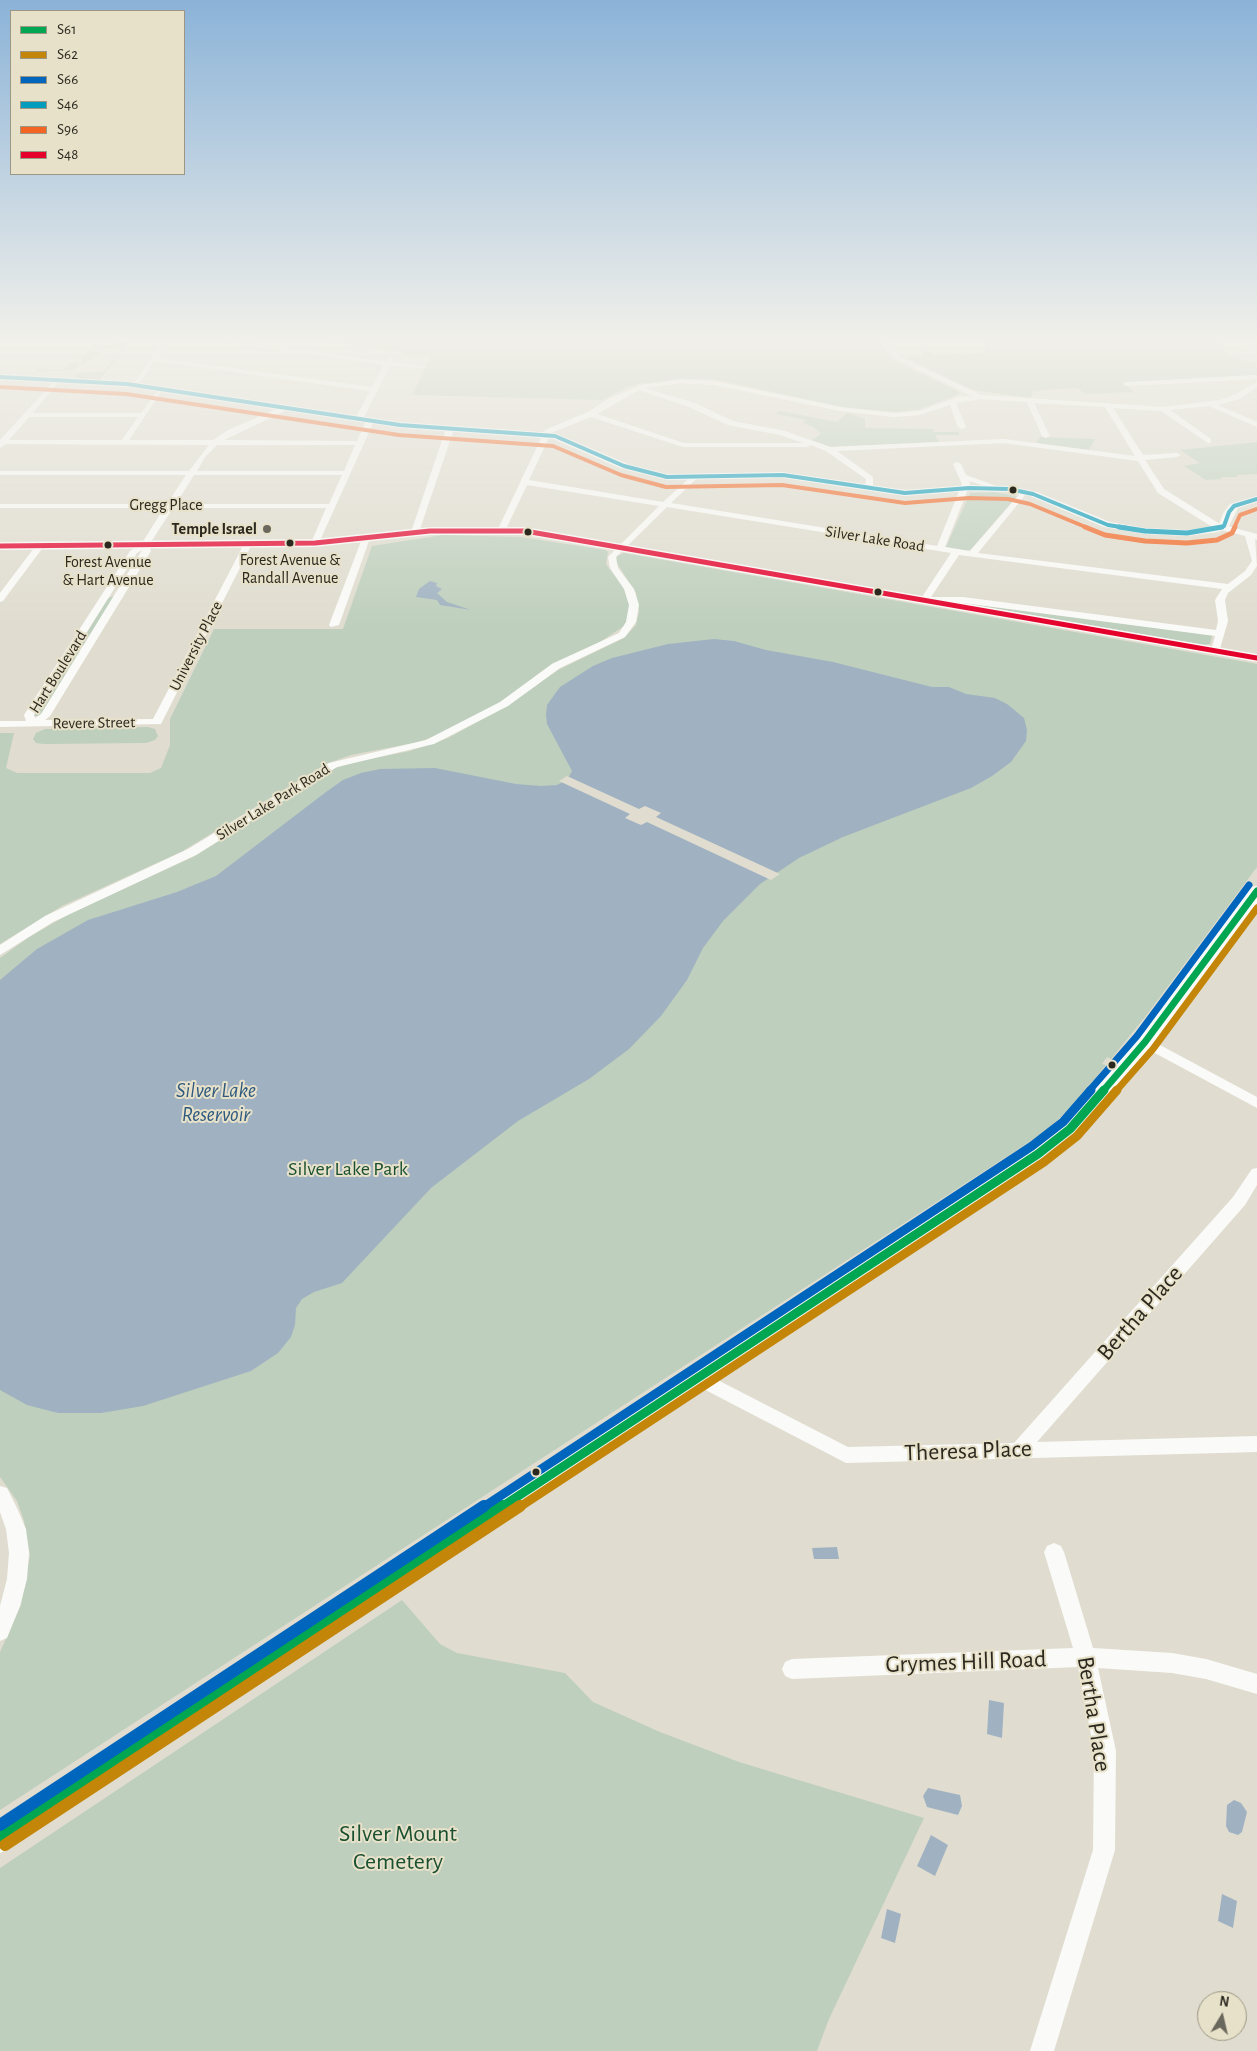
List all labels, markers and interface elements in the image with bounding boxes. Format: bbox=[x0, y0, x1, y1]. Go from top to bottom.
legend bbox=[10, 10, 185, 175]
text: S61 bbox=[57, 22, 76, 37]
text: S62 bbox=[57, 47, 78, 62]
text: S66 bbox=[57, 72, 78, 87]
text: S46 bbox=[57, 97, 78, 112]
text: S96 bbox=[57, 122, 78, 137]
text: S48 bbox=[57, 147, 78, 162]
unlabelled marker bbox=[1008, 485, 1018, 495]
street label: Gregg Place bbox=[129, 495, 203, 515]
place label: Temple Israel bbox=[172, 519, 257, 539]
street label: Silver Lake Road bbox=[824, 522, 926, 556]
marker: Temple Israel bbox=[261, 523, 273, 535]
unlabelled marker bbox=[523, 527, 533, 537]
marker: Forest Avenue & Randall Avenue bbox=[285, 538, 295, 548]
marker: Forest Avenue & Hart Avenue bbox=[103, 540, 113, 550]
place label: Forest Avenue & Randall Avenue bbox=[240, 550, 340, 588]
place label: Forest Avenue & Hart Avenue bbox=[62, 552, 154, 590]
unlabelled marker bbox=[873, 587, 883, 597]
street label: University Place bbox=[165, 598, 227, 694]
street label: Hart Boulevard bbox=[25, 627, 91, 717]
street label: Revere Street bbox=[53, 713, 135, 733]
street label: Silver Lake Park Road bbox=[213, 759, 333, 845]
unlabelled marker bbox=[1107, 1060, 1117, 1070]
water label: Silver Lake Reservoir bbox=[176, 1078, 256, 1128]
park label: Silver Lake Park bbox=[288, 1157, 408, 1181]
street label: Bertha Place bbox=[1091, 1260, 1189, 1366]
street label: Theresa Place bbox=[904, 1434, 1032, 1468]
unlabelled marker bbox=[531, 1467, 541, 1477]
street label: Grymes Hill Road bbox=[885, 1645, 1047, 1679]
street label: Bertha Place bbox=[1071, 1654, 1117, 1774]
park label: Silver Mount Cemetery bbox=[339, 1820, 457, 1876]
north arrow bbox=[1197, 1991, 1247, 2041]
text: N bbox=[1218, 1994, 1230, 2010]

